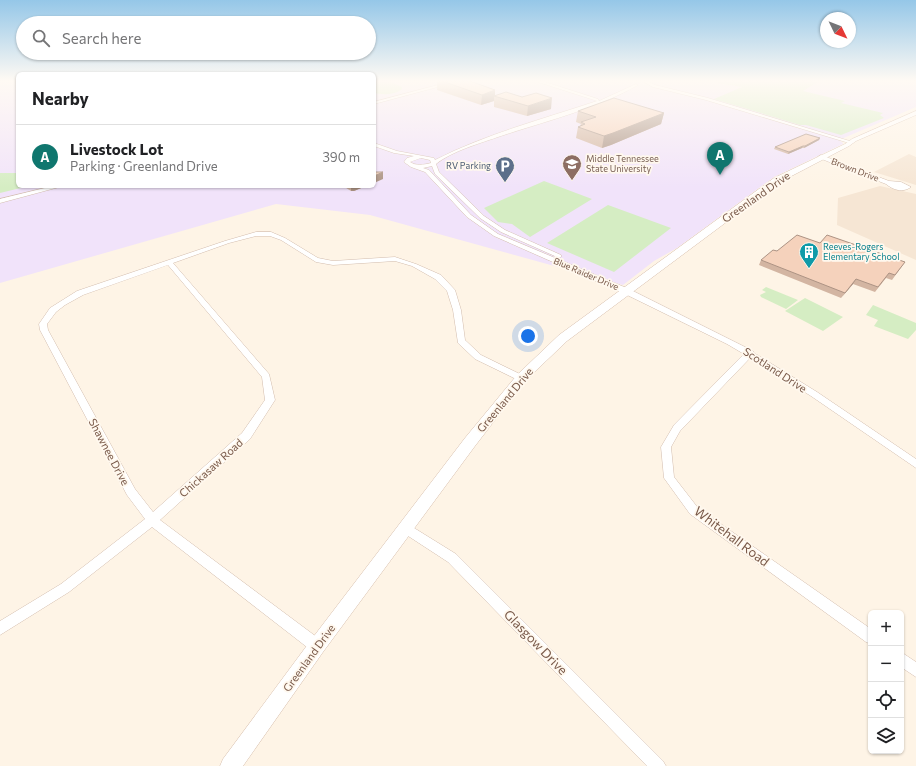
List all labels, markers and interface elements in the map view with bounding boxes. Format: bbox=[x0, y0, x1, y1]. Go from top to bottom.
north arrow bbox=[820, 12, 856, 48]
search box bbox=[16, 16, 376, 60]
icon: search bbox=[30, 27, 52, 49]
text: Search here bbox=[62, 29, 141, 47]
text: Nearby bbox=[32, 88, 89, 109]
text: Livestock Lot bbox=[70, 140, 163, 158]
pin: A bbox=[707, 142, 733, 175]
text: A bbox=[40, 149, 50, 165]
text: 390 m bbox=[322, 149, 360, 165]
school or university icon: Middle Tennessee State University bbox=[561, 153, 583, 181]
place label: Middle Tennessee State University bbox=[586, 153, 659, 174]
parking icon: RV Parking bbox=[494, 155, 516, 183]
street label: Brown Drive bbox=[830, 155, 881, 184]
text: Parking · Greenland Drive bbox=[70, 158, 218, 174]
place label: RV Parking bbox=[446, 160, 491, 171]
street label: Greenland Drive bbox=[719, 168, 792, 225]
building icon: Reeves-Rogers Elementary School bbox=[798, 241, 820, 269]
place label: Reeves-Rogers Elementary School bbox=[823, 241, 899, 262]
street label: Blue Raider Drive bbox=[552, 255, 621, 292]
your location bbox=[518, 326, 538, 346]
street label: Scotland Drive bbox=[741, 344, 809, 395]
street label: Greenland Drive bbox=[474, 365, 535, 435]
street label: Shawnee Drive bbox=[86, 416, 133, 488]
street label: Chickasaw Road bbox=[176, 436, 245, 500]
street label: Whitehall Road bbox=[691, 503, 773, 569]
street label: Glasgow Drive bbox=[501, 606, 571, 678]
map controls bbox=[868, 610, 904, 754]
button: + bbox=[868, 610, 904, 646]
street label: Greenland Drive bbox=[280, 621, 337, 694]
button: − bbox=[868, 646, 904, 682]
button: locate bbox=[868, 682, 904, 718]
button: layers bbox=[868, 718, 904, 754]

